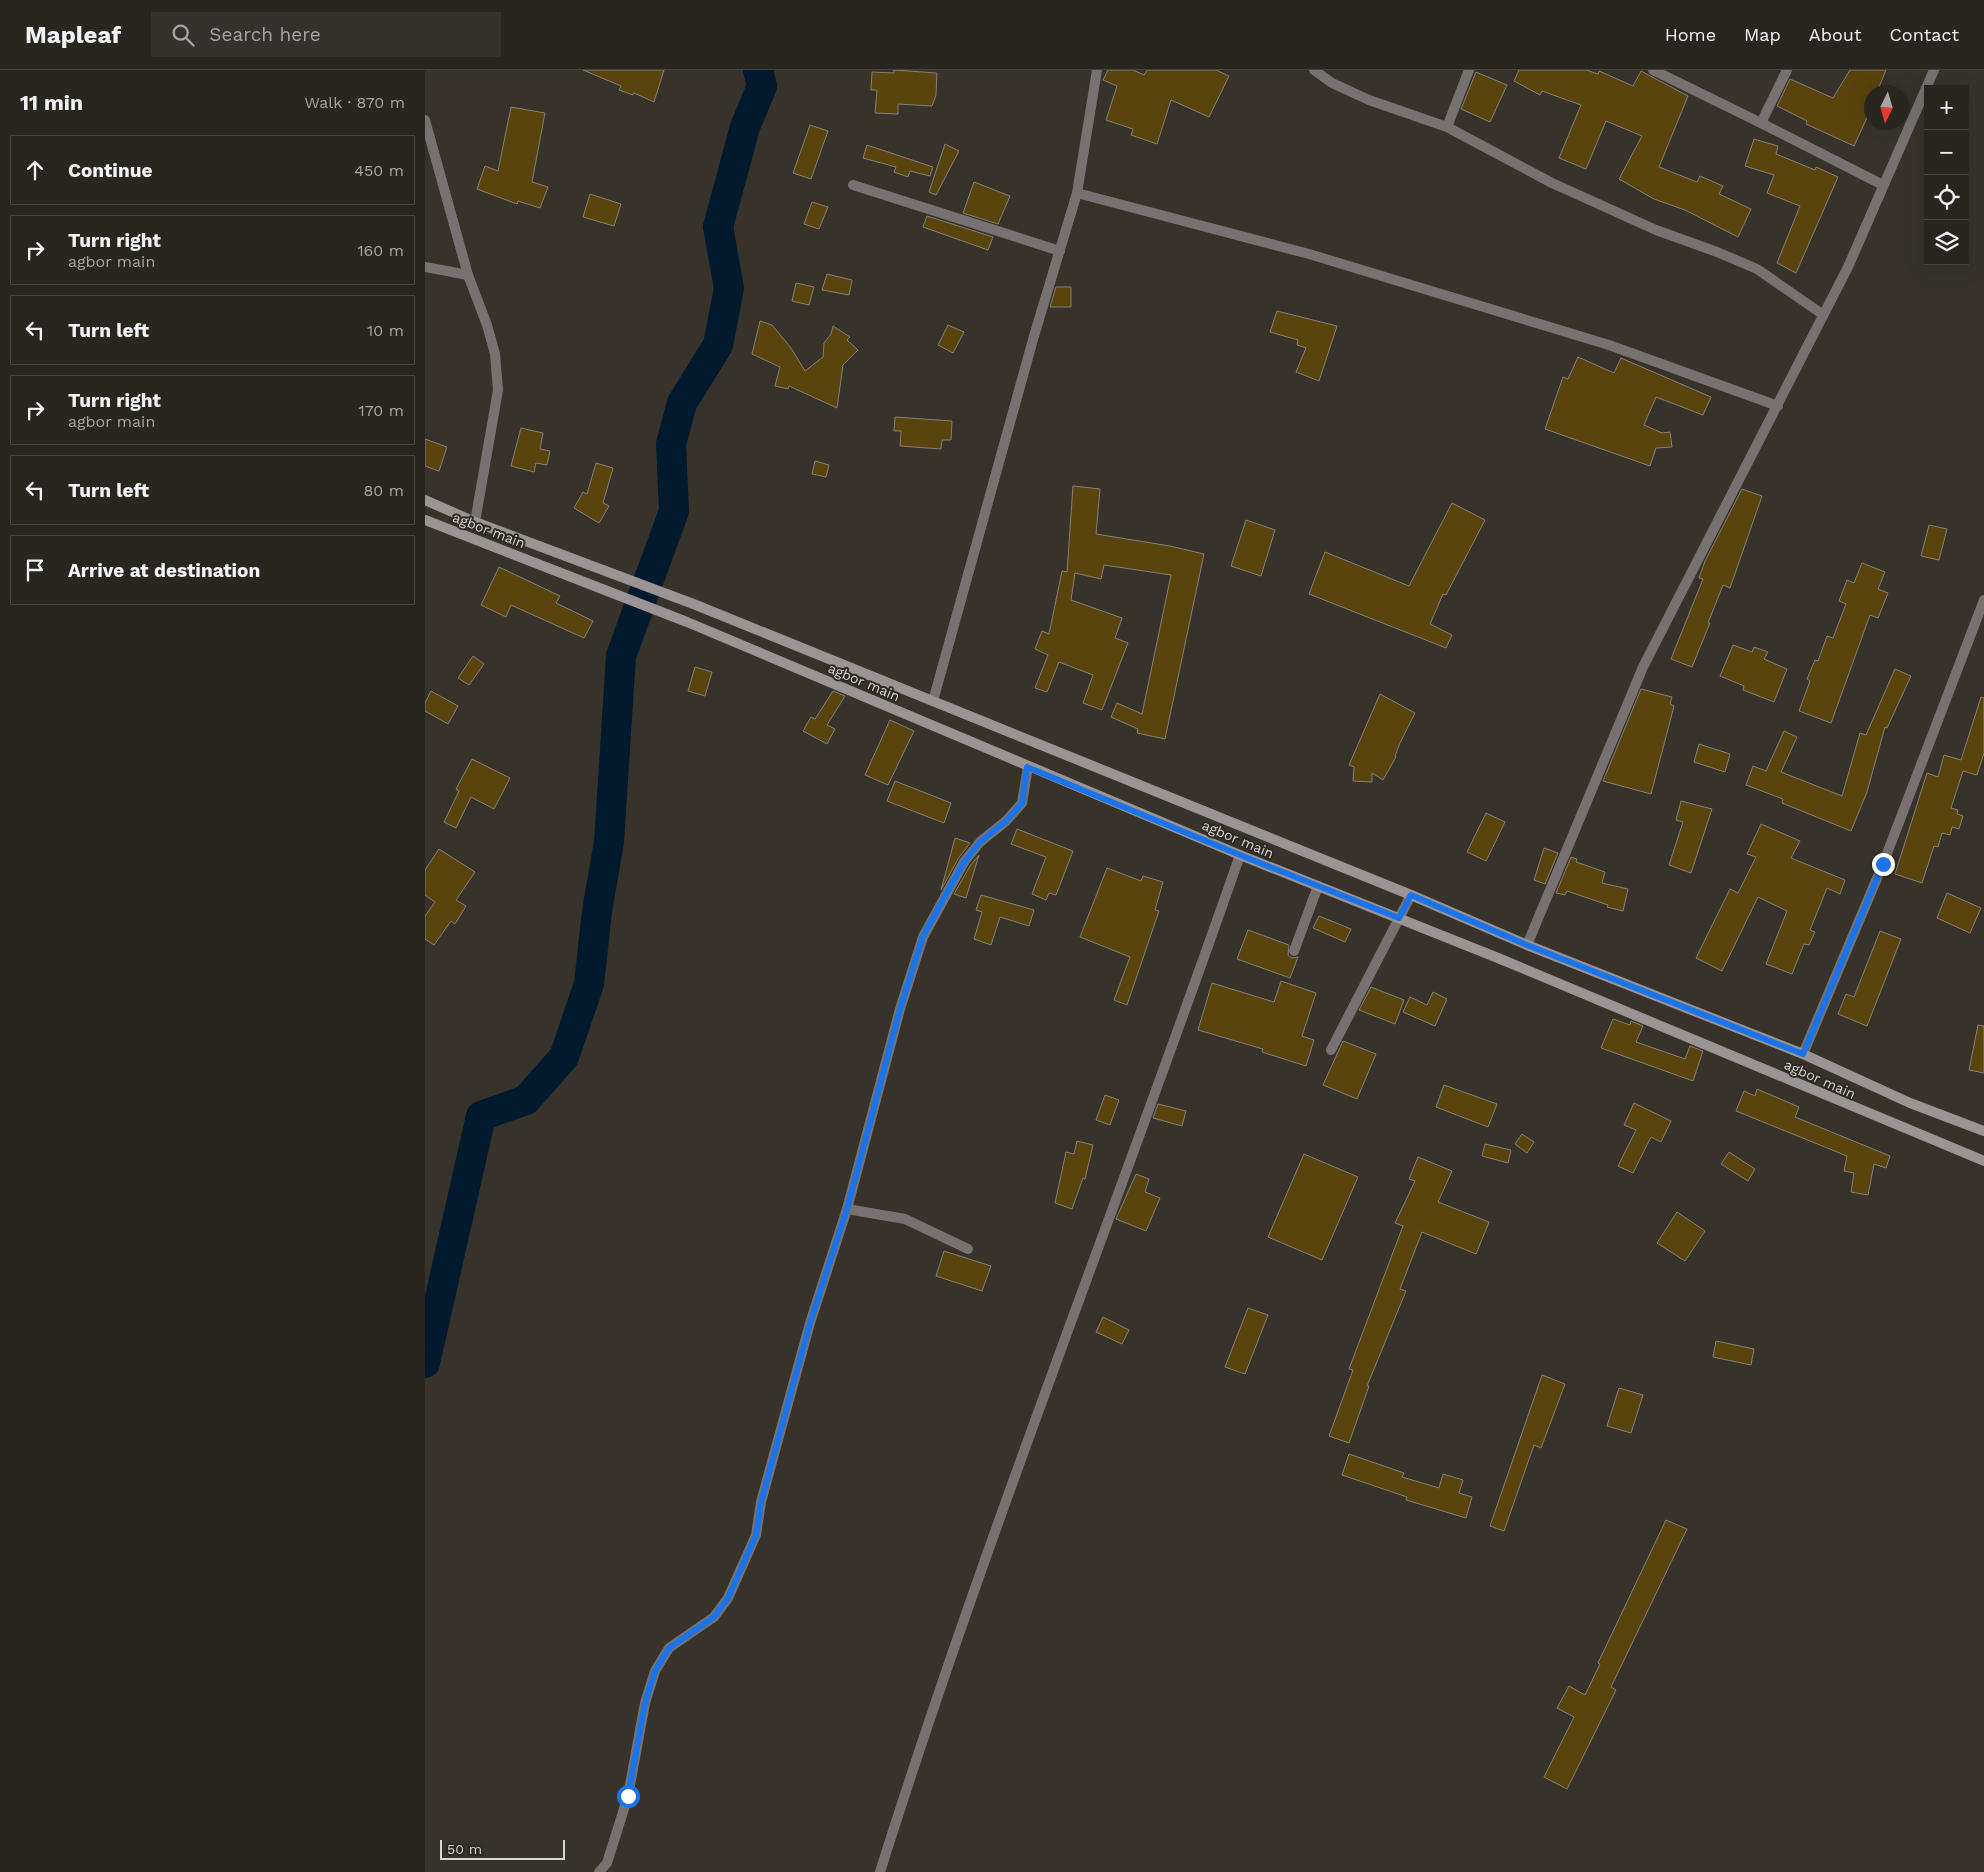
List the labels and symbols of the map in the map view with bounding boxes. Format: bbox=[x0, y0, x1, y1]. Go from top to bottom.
north arrow bbox=[1864, 85, 1909, 130]
street label: agbor main bbox=[450, 509, 528, 551]
street label: agbor main bbox=[826, 660, 902, 704]
street label: agbor main bbox=[1200, 817, 1276, 861]
route end bbox=[1872, 853, 1895, 876]
street label: agbor main bbox=[1782, 1056, 1858, 1102]
route start bbox=[617, 1785, 640, 1808]
scale bar bbox=[440, 1837, 565, 1860]

